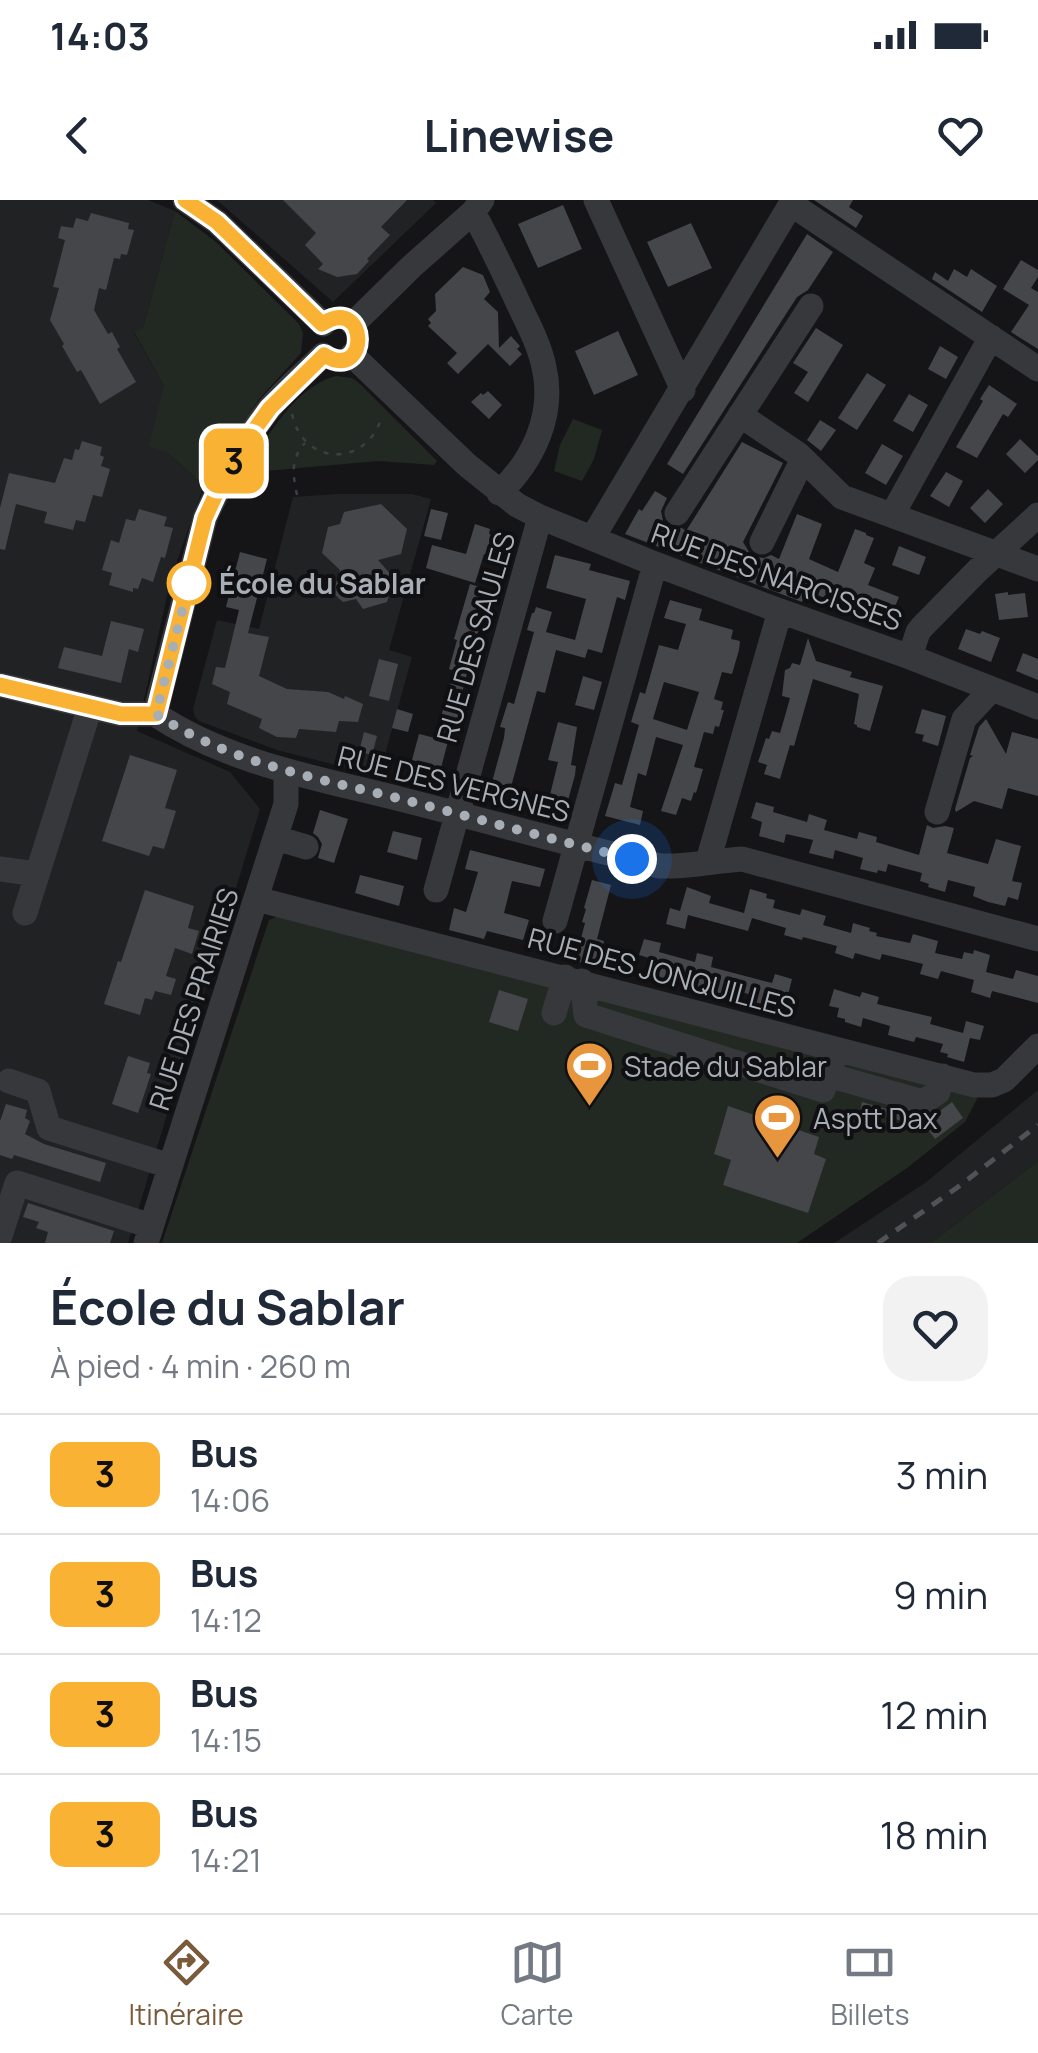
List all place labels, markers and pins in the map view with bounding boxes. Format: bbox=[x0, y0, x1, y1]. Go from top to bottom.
marker: École du Sablar bbox=[168, 562, 210, 604]
place label: École du Sablar bbox=[219, 564, 426, 602]
sports icon: Stade du Sablar bbox=[563, 1040, 615, 1108]
place label: Stade du Sablar bbox=[624, 1047, 827, 1085]
sports icon: Asptt Dax bbox=[752, 1092, 804, 1160]
place label: Asptt Dax bbox=[813, 1099, 938, 1137]

